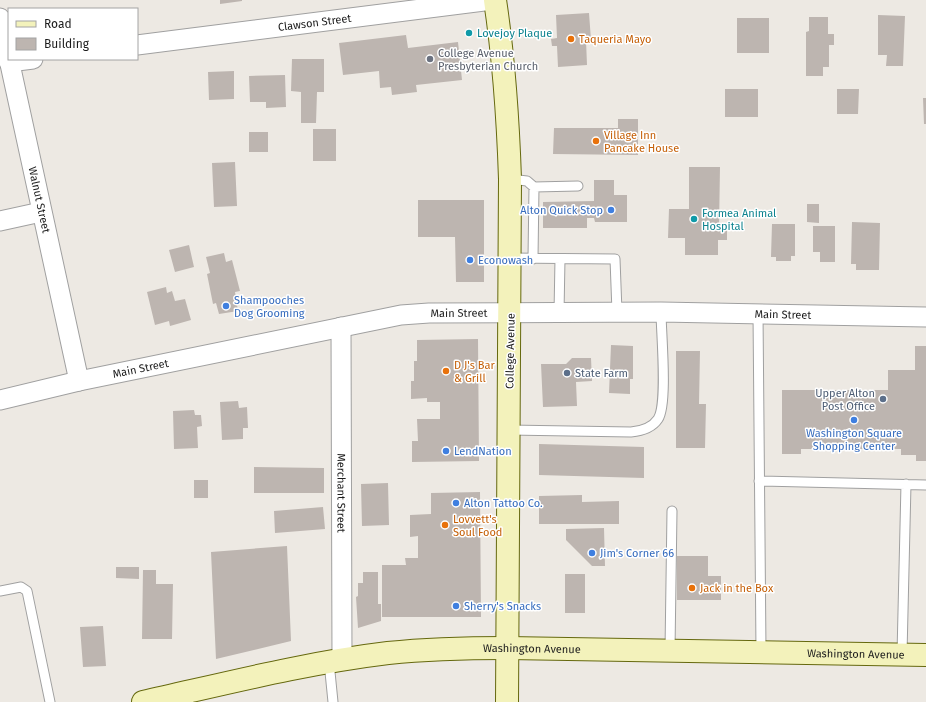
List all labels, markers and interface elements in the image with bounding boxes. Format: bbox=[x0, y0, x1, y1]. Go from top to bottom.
legend bbox=[8, 8, 138, 60]
street label: Clawson Street bbox=[277, 12, 352, 34]
text: Road bbox=[44, 17, 72, 31]
place label: Lovejoy Plaque bbox=[477, 27, 552, 40]
marker: Lovejoy Plaque bbox=[464, 28, 474, 38]
place label: Taqueria Mayo bbox=[579, 33, 652, 46]
marker: Taqueria Mayo bbox=[566, 34, 576, 44]
text: Building bbox=[44, 37, 90, 51]
place label: College Avenue Presbyterian Church bbox=[438, 47, 538, 73]
marker: College Avenue Presbyterian Church bbox=[425, 54, 435, 64]
place label: Village Inn Pancake House bbox=[604, 129, 679, 155]
marker: Village Inn Pancake House bbox=[591, 136, 601, 146]
street label: Walnut Street bbox=[26, 165, 53, 234]
place label: Alton Quick Stop bbox=[520, 204, 603, 217]
marker: Alton Quick Stop bbox=[606, 205, 616, 215]
place label: Formea Animal Hospital bbox=[702, 207, 776, 233]
marker: Formea Animal Hospital bbox=[689, 214, 699, 224]
place label: Econowash bbox=[478, 254, 533, 267]
marker: Econowash bbox=[465, 255, 475, 265]
place label: Shampooches Dog Grooming bbox=[234, 294, 305, 320]
marker: Shampooches Dog Grooming bbox=[221, 301, 231, 311]
street label: Main Street bbox=[430, 307, 487, 320]
street label: Main Street bbox=[754, 308, 812, 322]
street label: College Avenue bbox=[503, 313, 518, 389]
street label: Main Street bbox=[111, 357, 170, 381]
place label: D J's Bar & Grill bbox=[454, 359, 495, 385]
marker: D J's Bar & Grill bbox=[441, 366, 451, 376]
place label: State Farm bbox=[575, 367, 628, 380]
marker: State Farm bbox=[562, 368, 572, 378]
place label: Upper Alton Post Office bbox=[815, 387, 875, 413]
marker: Upper Alton Post Office bbox=[878, 394, 888, 404]
marker: Washington Square Shopping Center bbox=[849, 415, 859, 425]
place label: Washington Square Shopping Center bbox=[806, 427, 902, 453]
place label: LendNation bbox=[454, 445, 512, 458]
marker: LendNation bbox=[441, 446, 451, 456]
street label: Merchant Street bbox=[334, 453, 348, 533]
place label: Alton Tattoo Co. bbox=[464, 497, 543, 510]
marker: Alton Tattoo Co. bbox=[451, 498, 461, 508]
place label: Lovvett's Soul Food bbox=[453, 513, 502, 539]
marker: Lovvett's Soul Food bbox=[440, 520, 450, 530]
place label: Jim's Corner 66 bbox=[600, 547, 674, 560]
marker: Jim's Corner 66 bbox=[587, 548, 597, 558]
place label: Jack in the Box bbox=[700, 582, 774, 595]
marker: Jack in the Box bbox=[687, 583, 697, 593]
place label: Sherry's Snacks bbox=[464, 600, 541, 613]
marker: Sherry's Snacks bbox=[451, 601, 461, 611]
street label: Washington Avenue bbox=[483, 642, 581, 656]
street label: Washington Avenue bbox=[807, 647, 905, 662]

